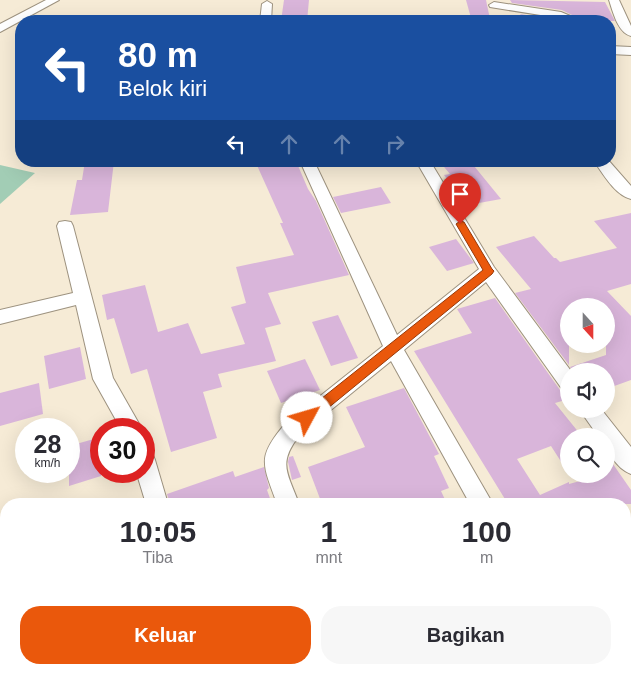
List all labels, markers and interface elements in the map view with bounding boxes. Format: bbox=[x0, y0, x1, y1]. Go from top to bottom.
icon: left bbox=[35, 35, 100, 100]
text: 80 m bbox=[118, 35, 198, 74]
text: Belok kiri bbox=[118, 76, 207, 101]
icon: left bbox=[222, 130, 250, 158]
icon: ahead bbox=[275, 130, 303, 158]
icon: ahead bbox=[328, 130, 356, 158]
icon: right bbox=[381, 130, 409, 158]
pin bbox=[439, 173, 481, 224]
icon: arrive bbox=[446, 180, 474, 208]
north arrow bbox=[560, 298, 615, 352]
map controls bbox=[560, 298, 615, 483]
button: sound bbox=[560, 363, 615, 418]
position arrow bbox=[280, 391, 332, 443]
speed limit sign: 30 bbox=[90, 418, 155, 483]
button: search bbox=[560, 428, 615, 483]
text: 28 bbox=[34, 430, 61, 458]
text: km/h bbox=[34, 456, 61, 470]
text: 10:05 bbox=[119, 515, 196, 548]
text: 1 bbox=[320, 515, 337, 548]
text: 100 bbox=[462, 515, 512, 548]
text: Tiba bbox=[142, 549, 173, 566]
text: mnt bbox=[315, 549, 342, 566]
text: m bbox=[480, 549, 493, 566]
button: Keluar bbox=[20, 606, 311, 664]
button: Bagikan bbox=[321, 606, 611, 664]

